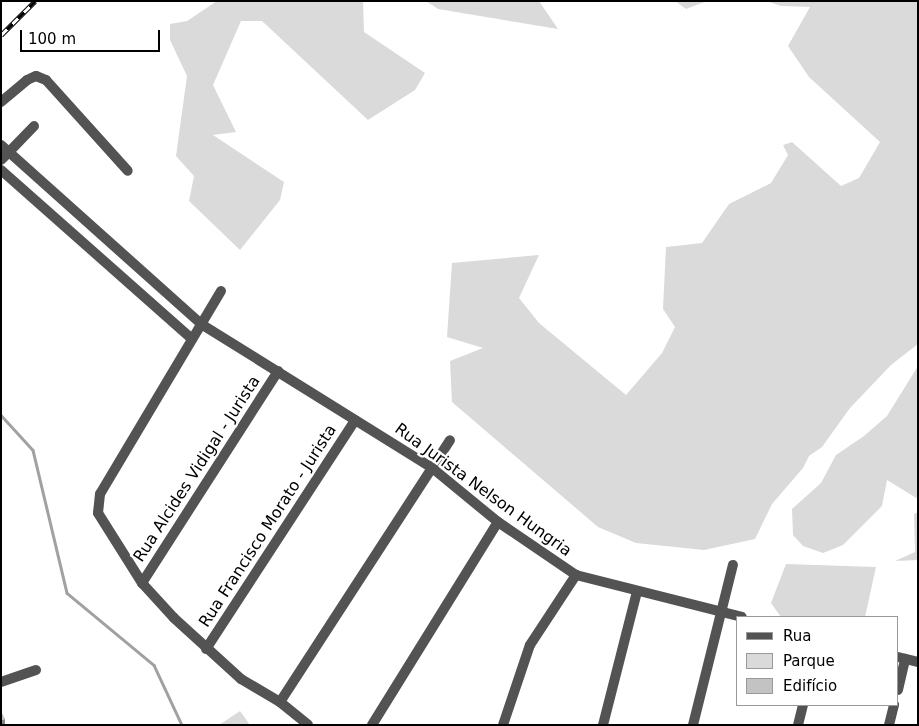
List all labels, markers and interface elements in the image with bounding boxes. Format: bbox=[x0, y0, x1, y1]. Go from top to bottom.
scale bar bbox=[22, 20, 162, 52]
text: 100 m bbox=[28, 30, 76, 48]
street label: Rua Alcides Vidigal - Jurista bbox=[130, 372, 264, 566]
street label: Rua Jurista Nelson Hungria bbox=[391, 419, 575, 561]
street label: Rua Francisco Morato - Jurista bbox=[195, 421, 341, 631]
legend bbox=[736, 616, 899, 706]
text: Rua bbox=[783, 627, 811, 645]
text: Parque bbox=[783, 652, 835, 670]
text: Edifício bbox=[783, 677, 837, 695]

